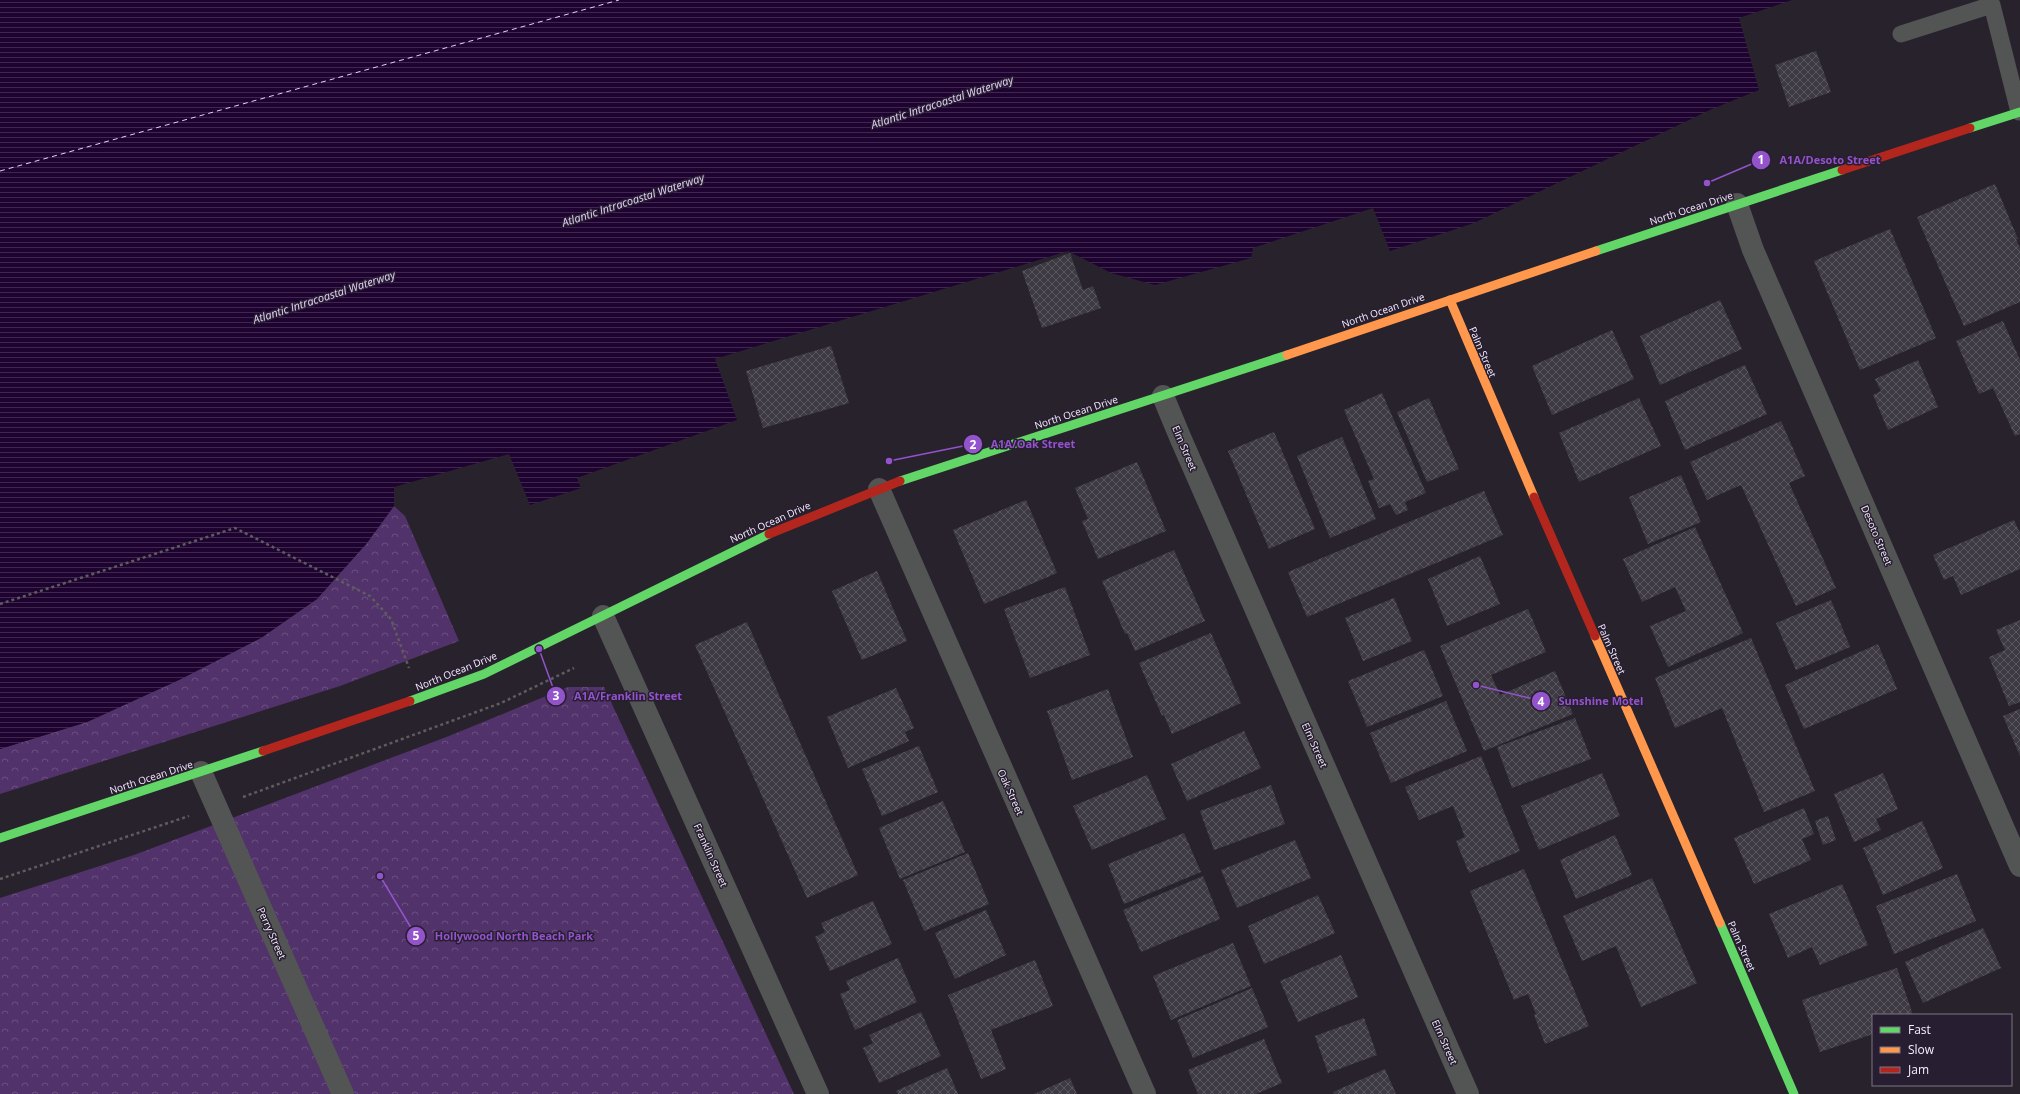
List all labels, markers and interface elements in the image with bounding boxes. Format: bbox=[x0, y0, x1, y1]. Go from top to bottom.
water label: Atlantic Intracoastal Waterway bbox=[868, 71, 1016, 132]
callout: A1A/Desoto Street bbox=[1751, 149, 1888, 172]
text: 1 bbox=[1758, 151, 1764, 168]
text: A1A/Desoto Street bbox=[1780, 152, 1881, 167]
water label: Atlantic Intracoastal Waterway bbox=[559, 169, 707, 230]
street label: North Ocean Drive bbox=[1648, 188, 1735, 228]
water label: Atlantic Intracoastal Waterway bbox=[250, 266, 398, 327]
street label: North Ocean Drive bbox=[1340, 289, 1427, 331]
street label: Palm Street bbox=[1466, 324, 1500, 380]
street label: North Ocean Drive bbox=[1033, 392, 1120, 432]
street label: Elm Street bbox=[1169, 423, 1201, 473]
callout: A1A/Oak Street bbox=[963, 433, 1084, 456]
text: 2 bbox=[970, 436, 977, 453]
text: A1A/Oak Street bbox=[991, 436, 1076, 451]
street label: North Ocean Drive bbox=[727, 498, 813, 546]
street label: Desoto Street bbox=[1858, 503, 1896, 567]
street label: Palm Street bbox=[1595, 622, 1630, 677]
street label: North Ocean Drive bbox=[413, 648, 499, 694]
callout: A1A/Franklin Street bbox=[546, 684, 690, 707]
text: 3 bbox=[553, 687, 560, 704]
text: A1A/Franklin Street bbox=[574, 688, 682, 703]
callout: Sunshine Motel bbox=[1531, 690, 1652, 713]
text: 4 bbox=[1538, 693, 1545, 710]
text: Sunshine Motel bbox=[1559, 693, 1643, 708]
street label: Elm Street bbox=[1299, 720, 1331, 770]
street label: North Ocean Drive bbox=[108, 757, 195, 797]
street label: Oak Street bbox=[995, 767, 1028, 818]
street label: Franklin Street bbox=[691, 821, 731, 889]
street label: Perry Street bbox=[254, 905, 290, 962]
street label: Palm Street bbox=[1725, 919, 1760, 974]
callout: Hollywood North Beach Park bbox=[406, 924, 601, 947]
text: 5 bbox=[413, 927, 420, 944]
text: Hollywood North Beach Park bbox=[435, 928, 593, 943]
legend bbox=[1872, 1014, 2012, 1086]
street label: Elm Street bbox=[1429, 1017, 1461, 1067]
text: Fast bbox=[1908, 1021, 1931, 1038]
text: Slow bbox=[1908, 1041, 1935, 1058]
text: Jam bbox=[1907, 1061, 1929, 1078]

